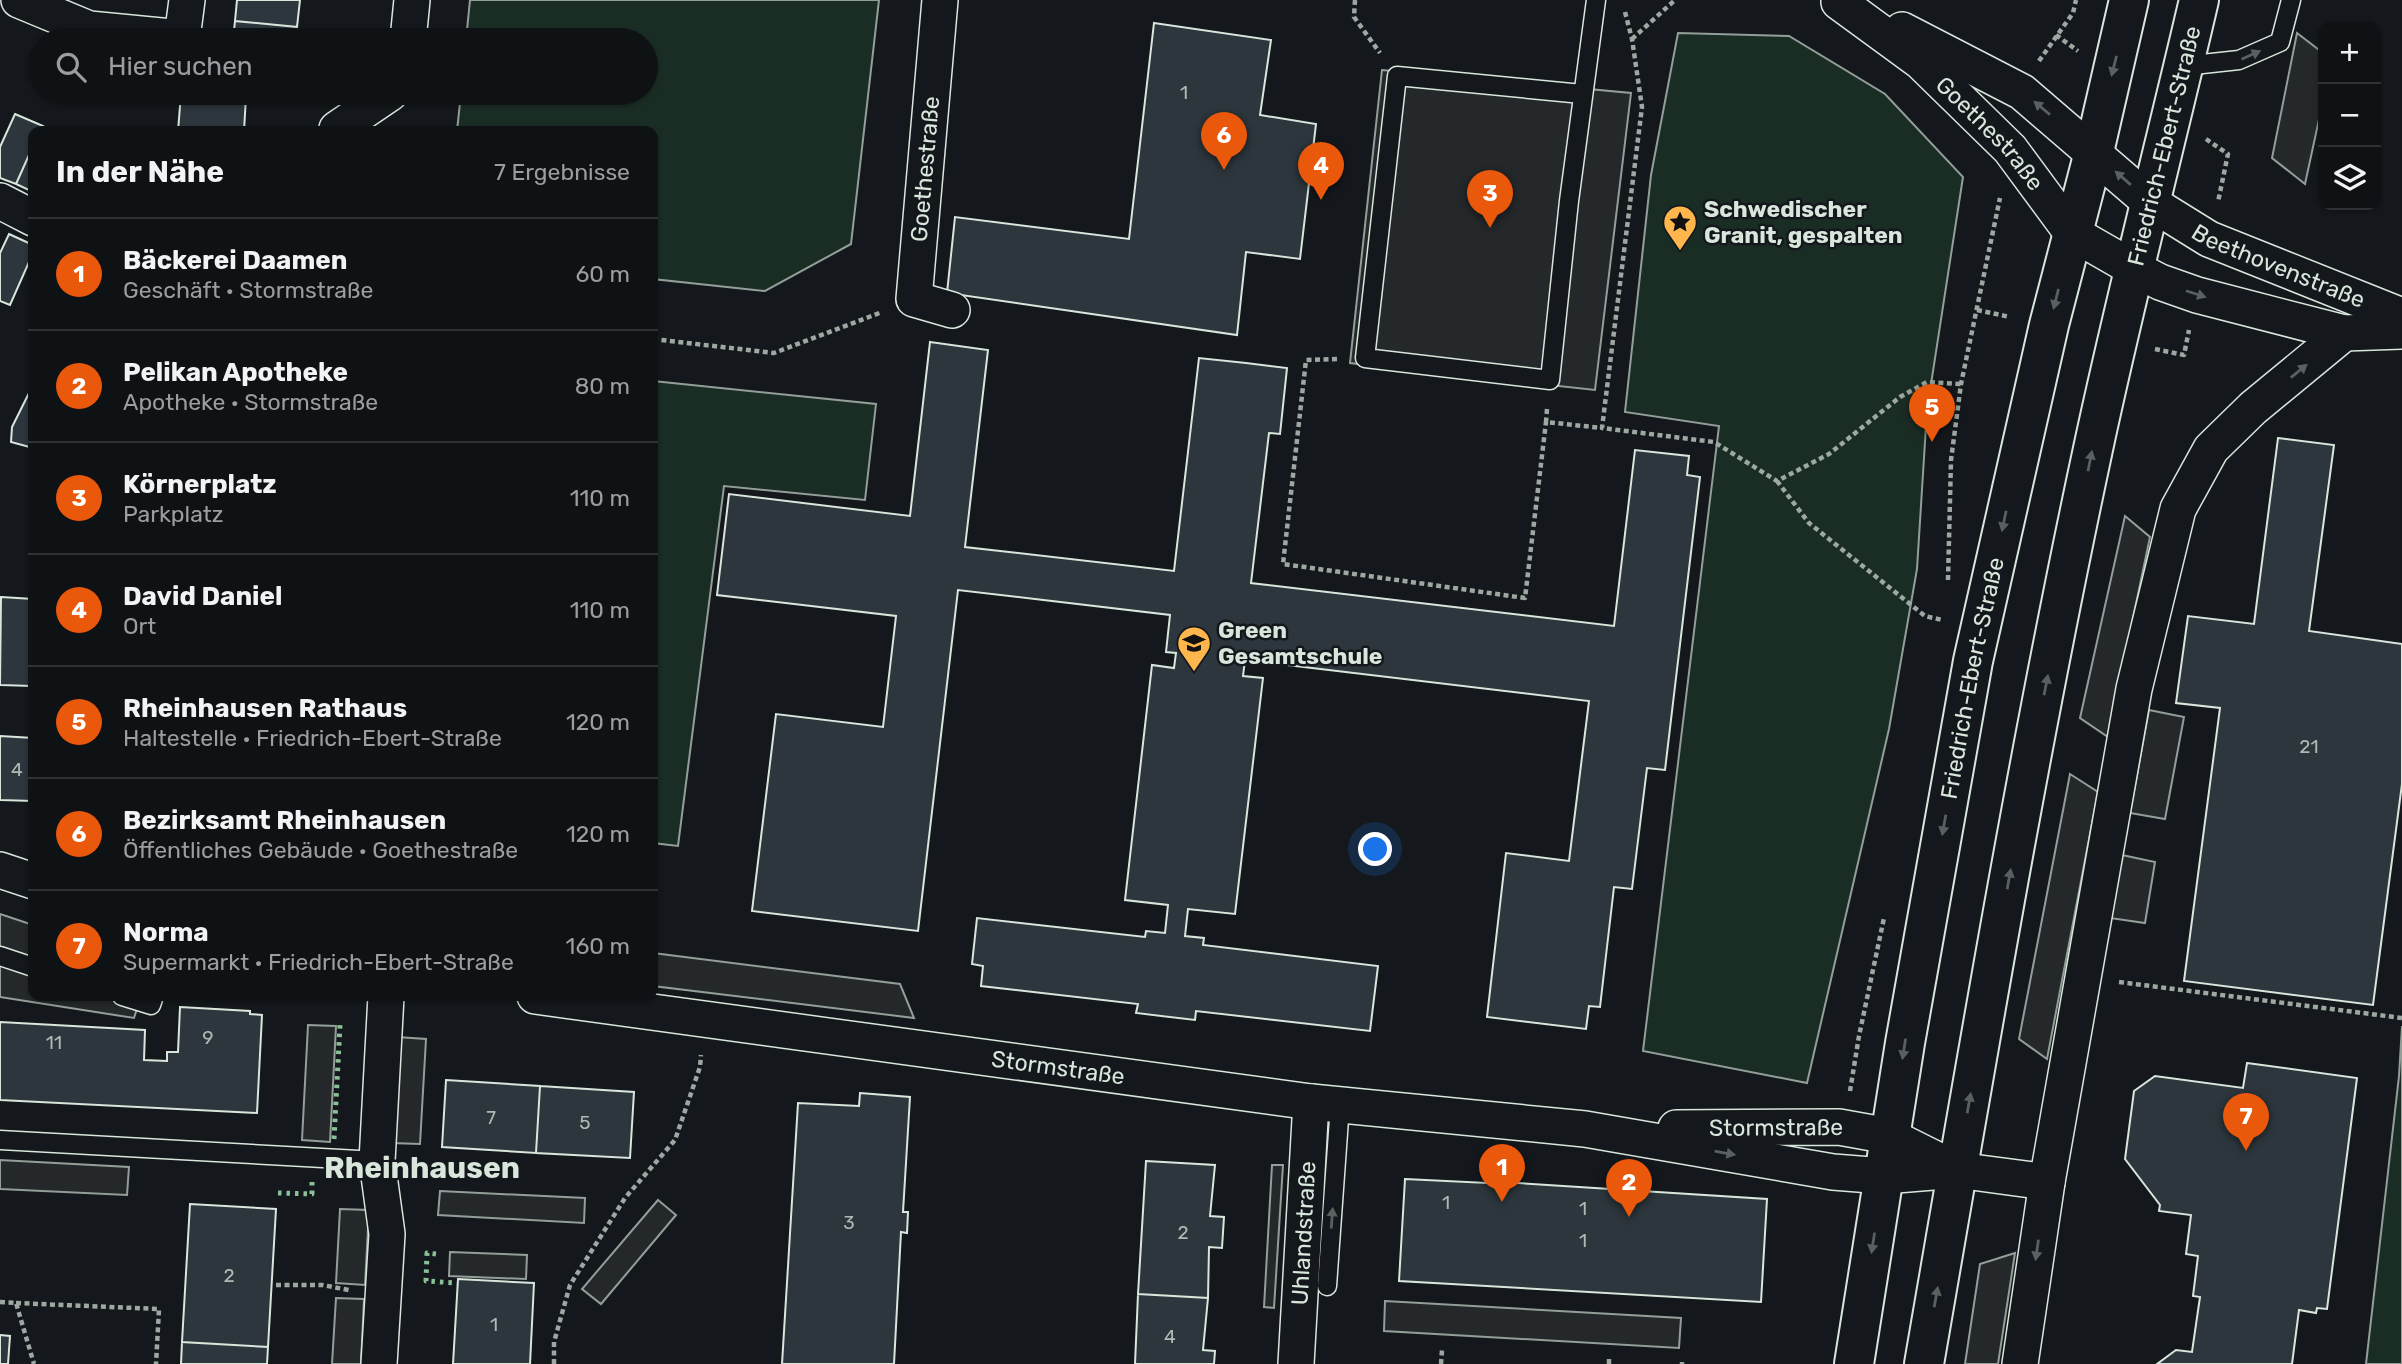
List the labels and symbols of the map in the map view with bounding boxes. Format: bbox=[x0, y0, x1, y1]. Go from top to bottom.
street label: Friedrich-Ebert-Straße bbox=[2121, 23, 2206, 269]
one-way arrow bbox=[2240, 49, 2261, 60]
one-way arrow bbox=[2108, 56, 2119, 78]
street label: Goethestraße bbox=[1930, 70, 2050, 196]
house number: 1 bbox=[1180, 81, 1188, 104]
street label: Goethestraße bbox=[905, 95, 945, 243]
one-way arrow bbox=[2033, 101, 2051, 116]
pin: 6 bbox=[1201, 112, 1247, 170]
pin: 4 bbox=[1298, 142, 1344, 200]
pin: 3 bbox=[1467, 170, 1513, 228]
one-way arrow bbox=[2114, 171, 2131, 186]
place label: Schwedischer Granit, gespalten bbox=[1704, 195, 1903, 249]
place icon: Schwedischer Granit, gespalten bbox=[1661, 203, 1699, 252]
street label: Beethovenstraße bbox=[2187, 218, 2369, 314]
one-way arrow bbox=[2050, 288, 2061, 310]
one-way arrow bbox=[2185, 290, 2206, 300]
one-way arrow bbox=[2290, 365, 2308, 379]
pin: 5 bbox=[1909, 384, 1955, 442]
one-way arrow bbox=[2085, 450, 2096, 472]
one-way arrow bbox=[1999, 510, 2010, 532]
street label: Friedrich-Ebert-Straße bbox=[1935, 555, 2010, 801]
place label: Green Gesamtschule bbox=[1218, 616, 1382, 670]
school or university icon: Green Gesamtschule bbox=[1175, 624, 1213, 673]
one-way arrow bbox=[2041, 674, 2052, 696]
house number: 21 bbox=[2299, 735, 2319, 758]
house number: 4 bbox=[11, 758, 23, 781]
one-way arrow bbox=[1938, 814, 1949, 836]
your location bbox=[1358, 832, 1392, 866]
one-way arrow bbox=[2004, 868, 2015, 890]
house number: 9 bbox=[202, 1026, 214, 1049]
house number: 11 bbox=[46, 1031, 62, 1054]
one-way arrow bbox=[1898, 1038, 1909, 1060]
street label: Stormstraße bbox=[990, 1045, 1126, 1090]
one-way arrow bbox=[1964, 1092, 1975, 1114]
pin: 7 bbox=[2223, 1093, 2269, 1151]
house number: 7 bbox=[486, 1106, 496, 1129]
house number: 5 bbox=[579, 1111, 591, 1134]
street label: Stormstraße bbox=[1709, 1113, 1843, 1142]
pin: 1 bbox=[1479, 1144, 1525, 1202]
one-way arrow bbox=[1714, 1148, 1736, 1159]
district label: Rheinhausen bbox=[324, 1150, 520, 1186]
pin: 2 bbox=[1606, 1159, 1652, 1217]
street label: Uhlandstraße bbox=[1285, 1160, 1322, 1306]
house number: 1 bbox=[1442, 1191, 1450, 1214]
house number: 1 bbox=[1579, 1197, 1587, 1220]
one-way arrow bbox=[1327, 1207, 1338, 1229]
house number: 3 bbox=[843, 1211, 855, 1234]
house number: 2 bbox=[1177, 1221, 1189, 1244]
house number: 1 bbox=[1579, 1229, 1587, 1252]
one-way arrow bbox=[1867, 1232, 1878, 1254]
one-way arrow bbox=[2031, 1239, 2042, 1261]
house number: 2 bbox=[223, 1264, 235, 1287]
one-way arrow bbox=[1931, 1286, 1942, 1308]
house number: 1 bbox=[490, 1313, 498, 1336]
house number: 4 bbox=[1164, 1325, 1176, 1348]

